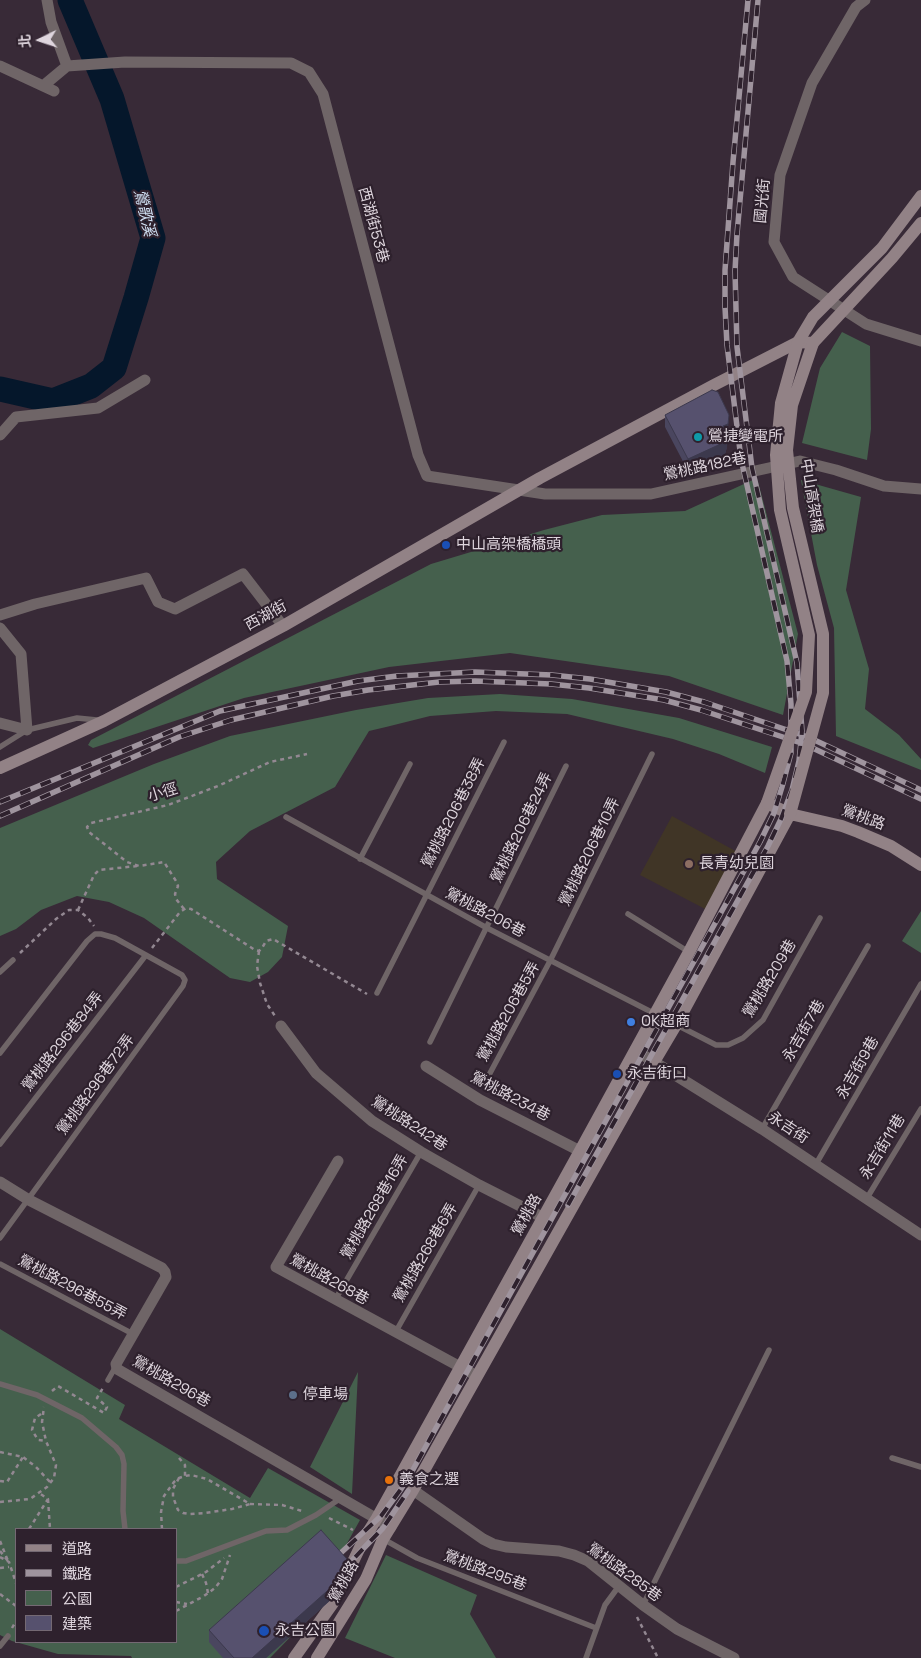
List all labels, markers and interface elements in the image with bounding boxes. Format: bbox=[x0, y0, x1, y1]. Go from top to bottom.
north arrow bbox=[15, 15, 65, 65]
text: 北 bbox=[16, 33, 35, 49]
street label: 國光街 bbox=[752, 178, 774, 224]
street label: 西湖街53巷 bbox=[354, 185, 392, 265]
water label: 鶯歌溪 bbox=[129, 187, 159, 239]
place label: 鶯捷變電所 bbox=[708, 428, 783, 446]
marker: 鶯捷變電所 bbox=[692, 431, 704, 443]
street label: 鶯桃路182巷 bbox=[662, 449, 748, 485]
street label: 中山高架橋 bbox=[796, 458, 826, 534]
place label: 中山高架橋橋頭 bbox=[456, 536, 561, 554]
marker: 中山高架橋橋頭 bbox=[440, 539, 452, 551]
street label: 西湖街 bbox=[242, 597, 290, 635]
street label: 鶯桃路206巷38弄 bbox=[418, 755, 490, 871]
street label: 鶯桃路206巷24弄 bbox=[487, 770, 557, 886]
street label: 小徑 bbox=[146, 780, 180, 806]
street label: 鶯桃路206巷10弄 bbox=[556, 795, 624, 909]
street label: 鶯桃路 bbox=[839, 802, 887, 834]
place label: 長青幼兒園 bbox=[699, 855, 774, 873]
marker: 長青幼兒園 bbox=[683, 858, 695, 870]
street label: 鶯桃路206巷 bbox=[442, 884, 528, 942]
street label: 鶯桃路209巷 bbox=[740, 937, 800, 1021]
street label: 鶯桃路206巷5弄 bbox=[474, 959, 544, 1065]
street label: 鶯桃路296巷84弄 bbox=[19, 989, 107, 1095]
street label: 永吉街7巷 bbox=[779, 997, 829, 1065]
place label: OK超商 bbox=[641, 1013, 690, 1031]
marker: OK超商 bbox=[625, 1016, 637, 1028]
street label: 鶯桃路296巷72弄 bbox=[54, 1031, 138, 1139]
street label: 永吉街9巷 bbox=[833, 1034, 883, 1102]
place label: 永吉街口 bbox=[627, 1065, 687, 1083]
marker: 永吉街口 bbox=[611, 1068, 623, 1080]
street label: 鶯桃路234巷 bbox=[467, 1069, 553, 1125]
street label: 鶯桃路242巷 bbox=[368, 1093, 450, 1155]
street label: 永吉街 bbox=[764, 1108, 812, 1148]
street label: 永吉街11巷 bbox=[857, 1111, 909, 1183]
street label: 鶯桃路268巷16弄 bbox=[338, 1151, 412, 1263]
street label: 鶯桃路 bbox=[508, 1191, 546, 1239]
street label: 鶯桃路268巷6弄 bbox=[390, 1200, 462, 1306]
street label: 鶯桃路268巷 bbox=[286, 1251, 372, 1309]
street label: 鶯桃路296巷55弄 bbox=[15, 1252, 129, 1324]
street label: 鶯桃路296巷 bbox=[129, 1352, 213, 1412]
place label: 停車場 bbox=[303, 1386, 348, 1404]
marker: 停車場 bbox=[287, 1389, 299, 1401]
place label: 義食之選 bbox=[399, 1471, 459, 1489]
marker: 義食之選 bbox=[383, 1474, 395, 1486]
legend bbox=[15, 1528, 178, 1643]
text: 道路 bbox=[62, 1539, 92, 1558]
street label: 鶯桃路285巷 bbox=[583, 1540, 665, 1606]
street label: 鶯桃路295巷 bbox=[441, 1547, 529, 1595]
street label: 鶯桃路 bbox=[325, 1558, 363, 1606]
text: 鐵路 bbox=[62, 1564, 92, 1583]
text: 公園 bbox=[62, 1589, 92, 1608]
text: 建築 bbox=[62, 1614, 92, 1633]
place label: 永吉公園 bbox=[275, 1622, 335, 1640]
marker: 永吉公園 bbox=[257, 1624, 271, 1638]

